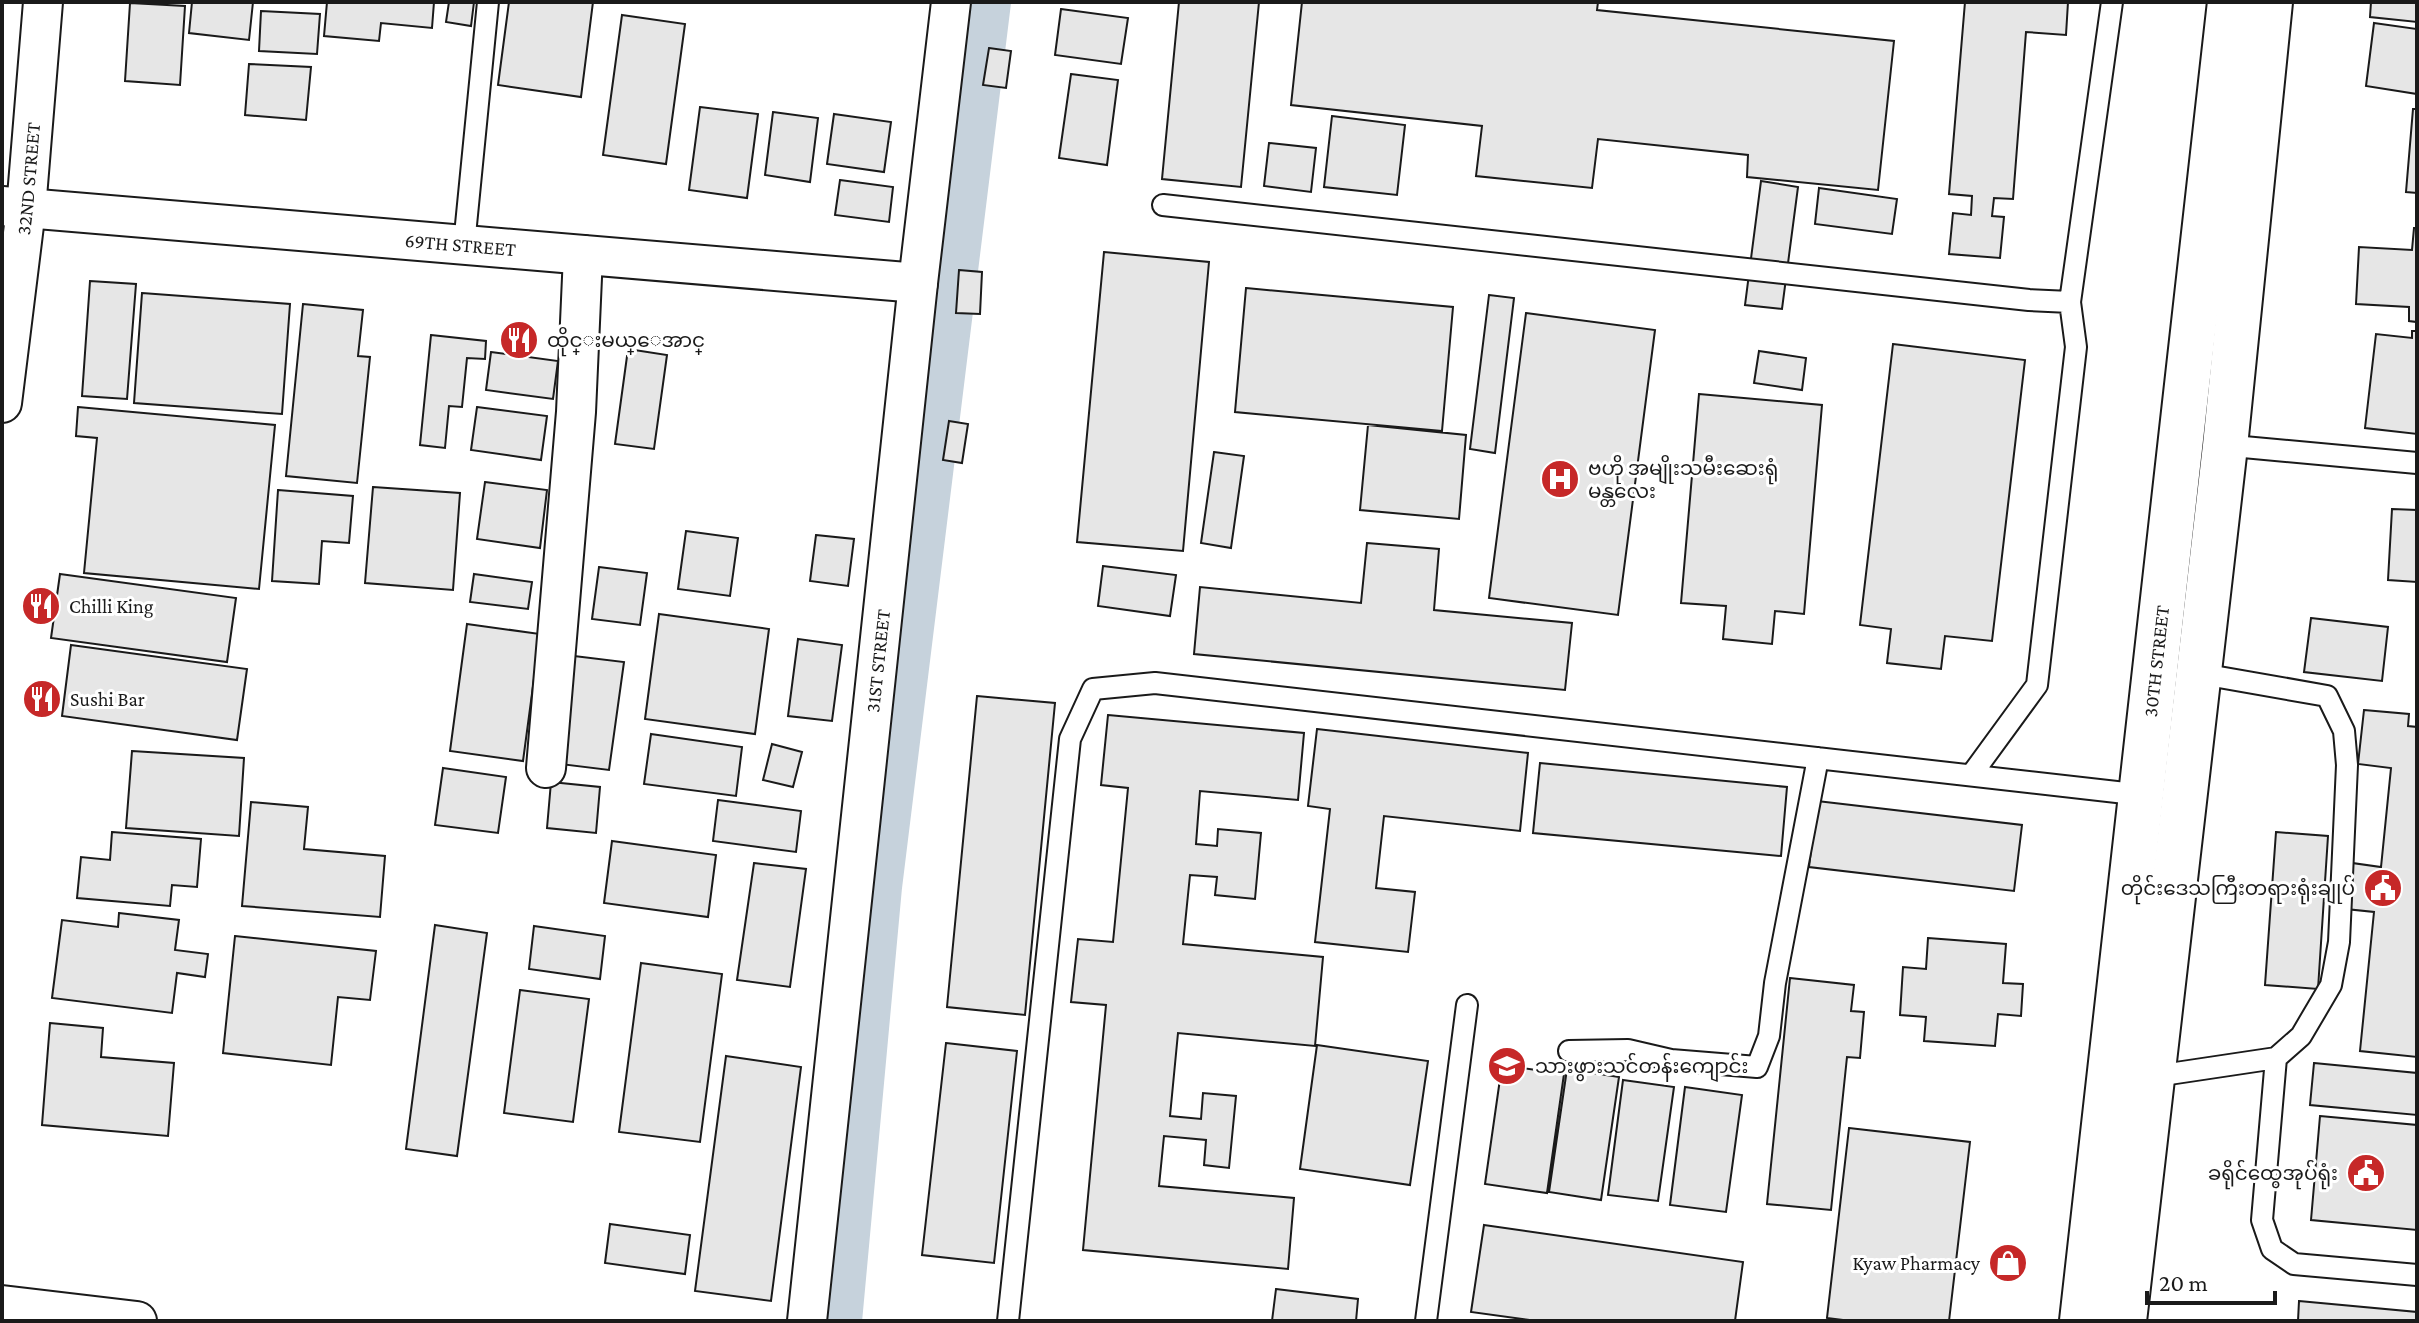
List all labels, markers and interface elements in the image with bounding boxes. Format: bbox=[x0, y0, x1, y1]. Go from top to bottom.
street label: 32ND STREET bbox=[12, 121, 44, 236]
street label: 69TH STREET bbox=[404, 229, 517, 260]
restaurant icon: ထိုင္းမယ္ေအာင္ bbox=[498, 319, 540, 361]
place label: ထိုင္းမယ္ေအာင္ bbox=[547, 326, 705, 357]
place label: ဗဟို အမျိုးသမီးဆေးရုံ မန္တလေး bbox=[1588, 454, 1778, 507]
hospital icon: ဗဟို အမျိုးသမီးဆေးရုံ မန္တလေး bbox=[1539, 458, 1581, 500]
restaurant icon: Chilli King bbox=[20, 585, 62, 627]
place label: Chilli King bbox=[69, 595, 154, 618]
street label: 30TH STREET bbox=[2139, 604, 2173, 718]
street label: 31ST STREET bbox=[861, 608, 894, 714]
restaurant icon: Sushi Bar bbox=[21, 678, 63, 720]
place label: Sushi Bar bbox=[70, 688, 145, 710]
public building icon: တိုင်းဒေသကြီးတရားရုံးချုပ် bbox=[2362, 867, 2404, 909]
place label: တိုင်းဒေသကြီးတရားရုံးချုပ် bbox=[2121, 874, 2355, 905]
school or university icon: သားဖွားသင်တန်းကျောင်း bbox=[1486, 1045, 1528, 1087]
place label: သားဖွားသင်တန်းကျောင်း bbox=[1535, 1052, 1748, 1082]
public building icon: ခရိုင်ထွေအုပ်ရုံး bbox=[2345, 1152, 2387, 1194]
place label: ခရိုင်ထွေအုပ်ရုံး bbox=[2208, 1159, 2338, 1190]
shop icon: Kyaw Pharmacy bbox=[1987, 1242, 2029, 1284]
place label: Kyaw Pharmacy bbox=[1853, 1252, 1981, 1275]
scale bar bbox=[2147, 1255, 2275, 1305]
text: 20 m bbox=[2159, 1269, 2208, 1296]

